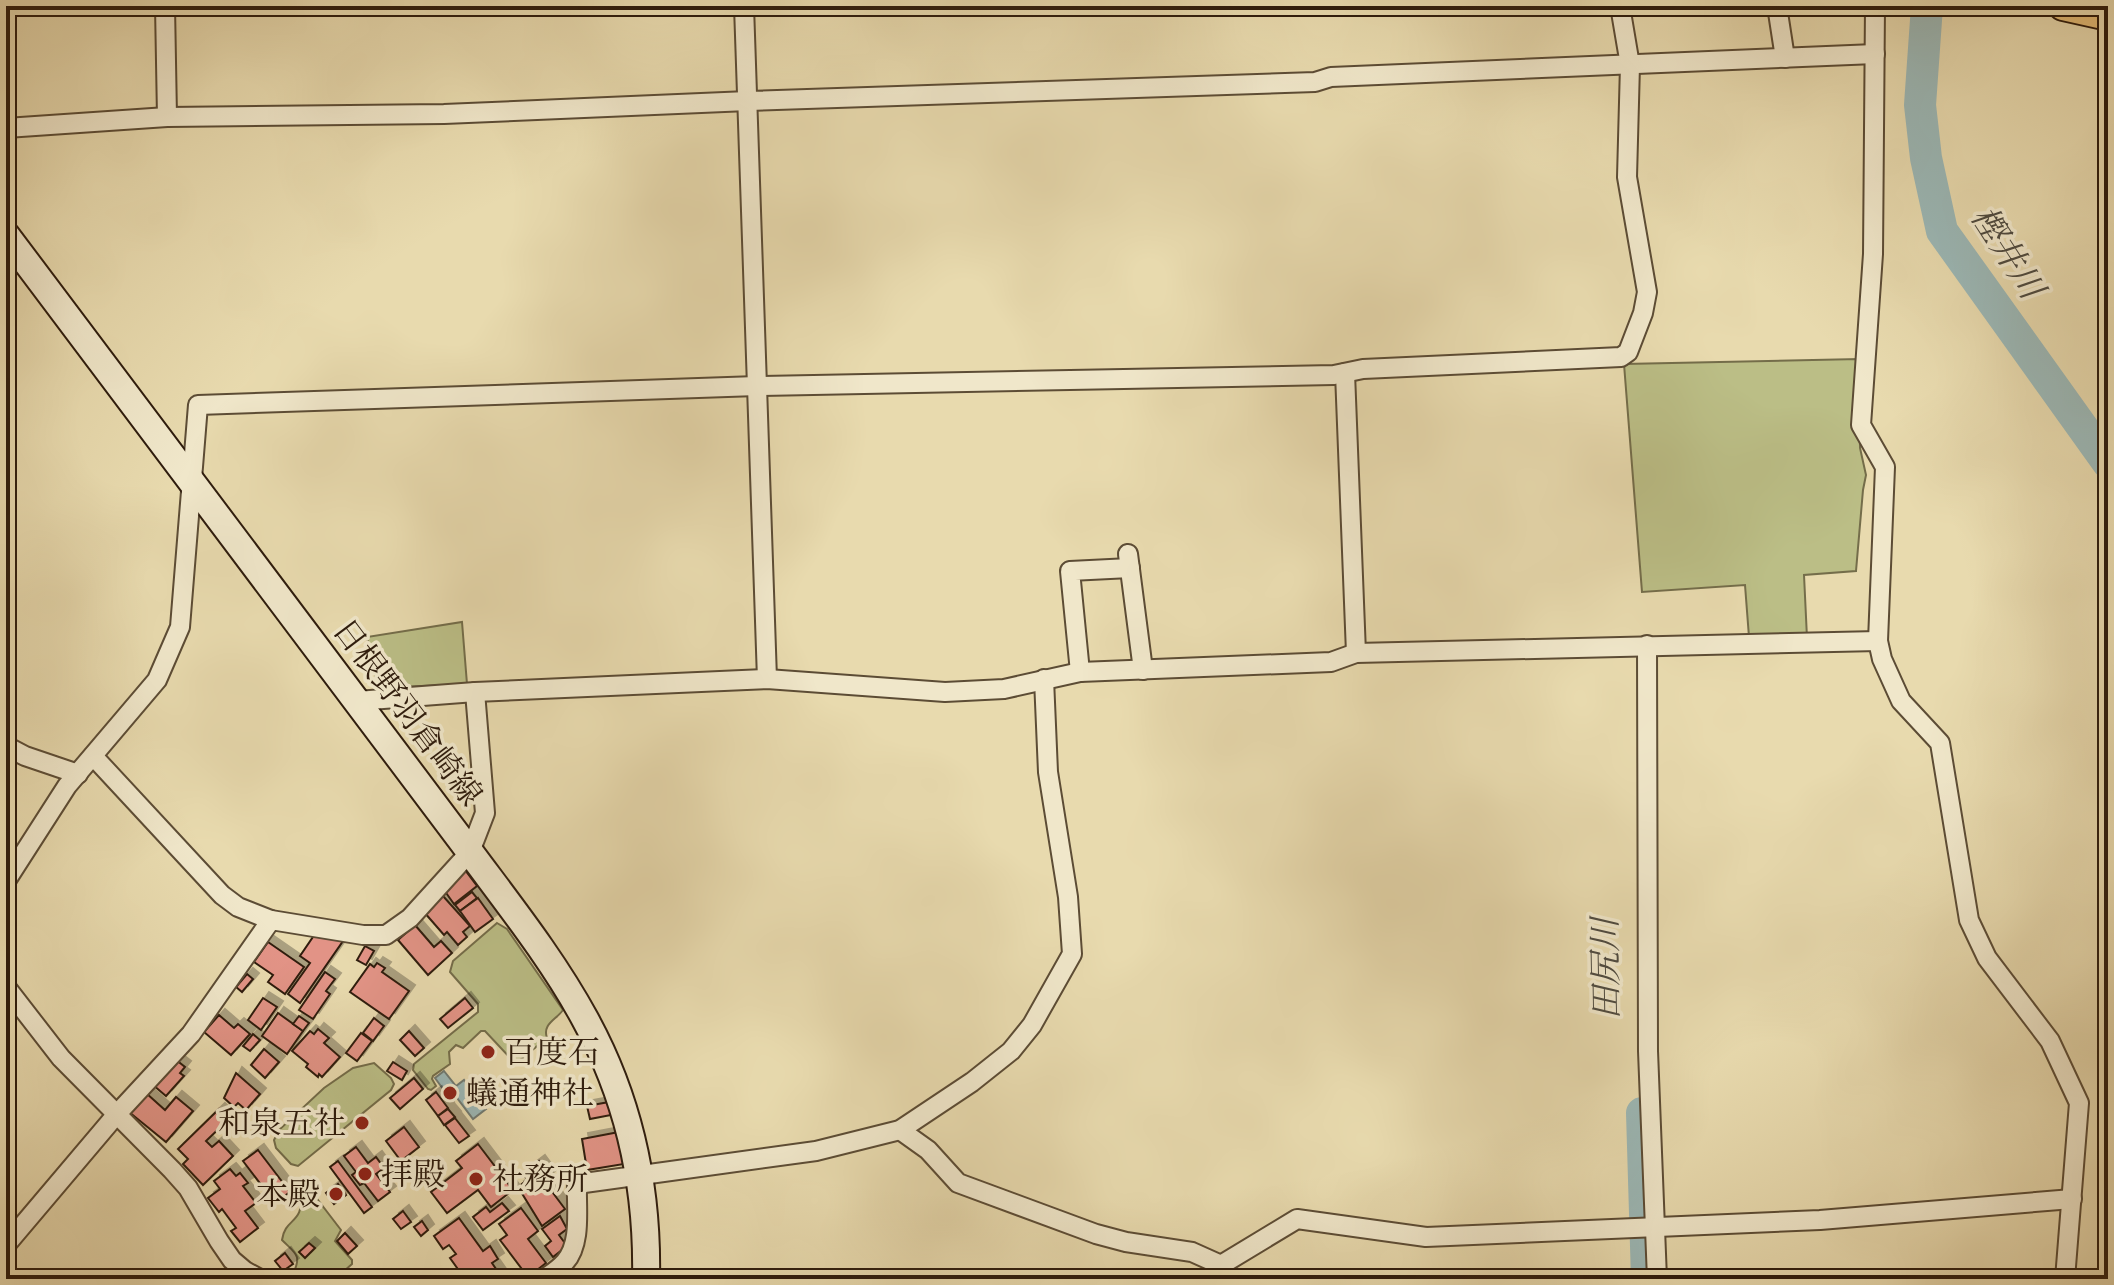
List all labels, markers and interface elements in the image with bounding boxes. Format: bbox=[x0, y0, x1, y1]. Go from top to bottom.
water label: 樫井川 bbox=[1963, 200, 2052, 309]
street label: 日根野羽倉崎線 bbox=[325, 612, 489, 813]
water label: 田尻川 bbox=[1588, 914, 1626, 1020]
place label: 百度石 bbox=[504, 1036, 600, 1071]
marker: 百度石 bbox=[479, 1043, 497, 1061]
place label: 蟻通神社 bbox=[466, 1077, 594, 1112]
marker: 蟻通神社 bbox=[441, 1084, 459, 1102]
place label: 和泉五社 bbox=[218, 1107, 346, 1142]
marker: 和泉五社 bbox=[353, 1114, 371, 1132]
place label: 拝殿 bbox=[381, 1158, 445, 1193]
place label: 社務所 bbox=[492, 1163, 588, 1198]
marker: 拝殿 bbox=[356, 1165, 374, 1183]
marker: 社務所 bbox=[467, 1170, 485, 1188]
place label: 本殿 bbox=[256, 1178, 320, 1213]
marker: 本殿 bbox=[327, 1185, 345, 1203]

